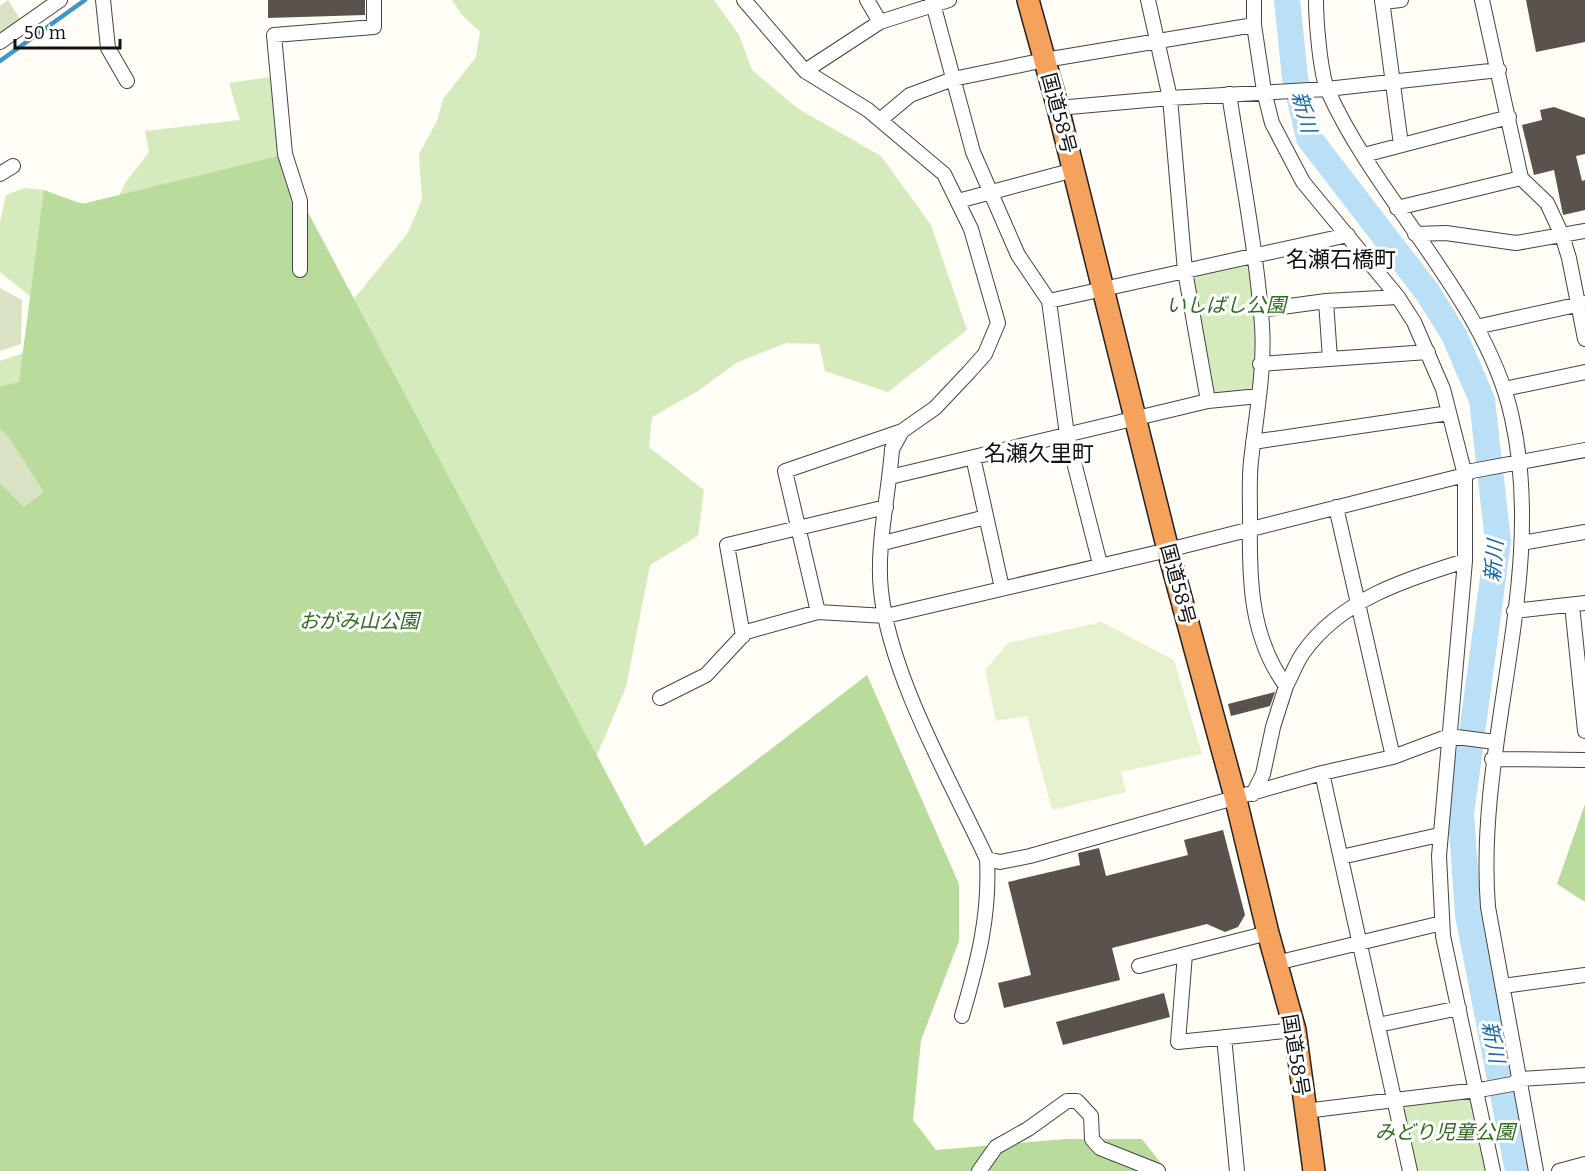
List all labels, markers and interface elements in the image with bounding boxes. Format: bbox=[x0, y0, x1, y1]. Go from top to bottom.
scale bar bbox=[15, 12, 120, 50]
text: 50 m bbox=[24, 22, 66, 44]
street label: 国道58号 bbox=[1037, 70, 1081, 156]
water label: 新川 bbox=[1286, 88, 1323, 138]
district label: 名瀬石橋町 bbox=[1286, 246, 1396, 273]
park label: いしばし公園 bbox=[1166, 293, 1289, 317]
district label: 名瀬久里町 bbox=[984, 440, 1094, 467]
water label: 新川 bbox=[1479, 537, 1509, 583]
street label: 国道58号 bbox=[1156, 541, 1200, 627]
park label: おがみ山公園 bbox=[299, 609, 422, 633]
street label: 国道58号 bbox=[1278, 1012, 1314, 1098]
water label: 新川 bbox=[1476, 1019, 1510, 1067]
park label: みどり児童公園 bbox=[1375, 1120, 1518, 1144]

